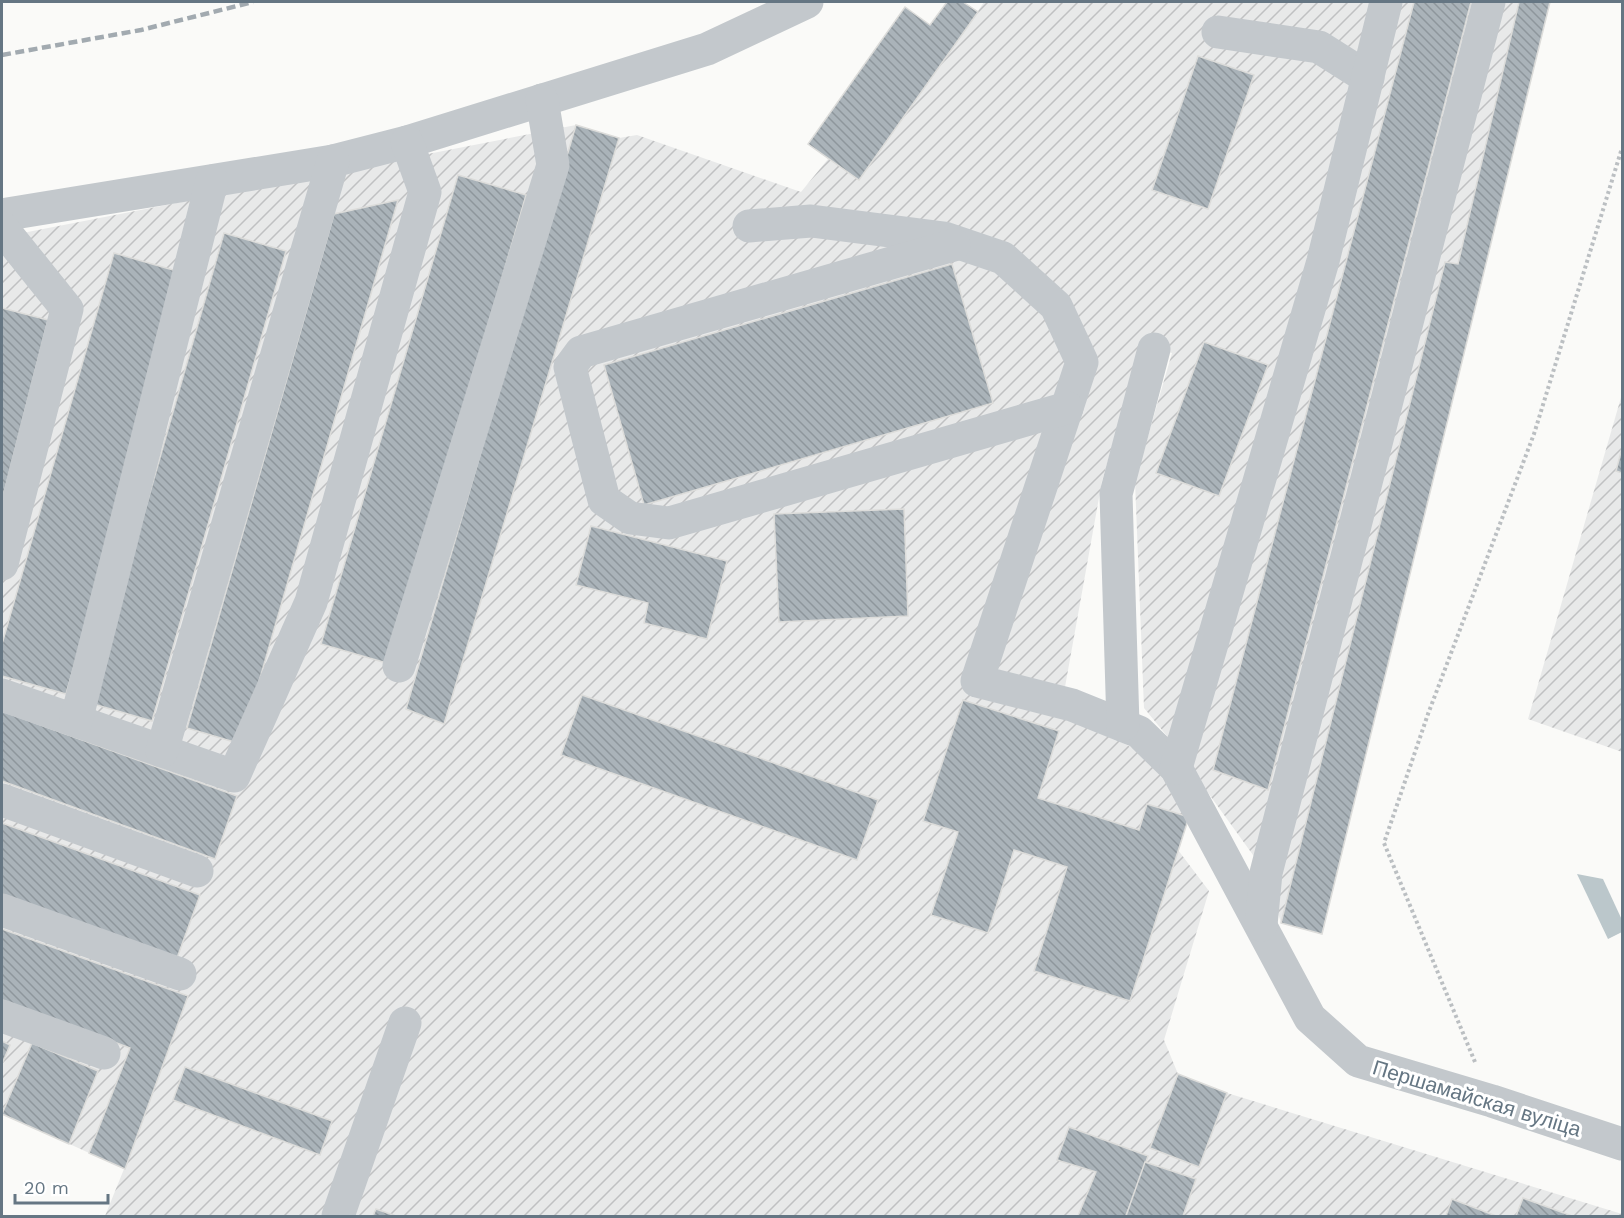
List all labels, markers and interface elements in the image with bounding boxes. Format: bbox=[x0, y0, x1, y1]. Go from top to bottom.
street label: Першамайская вуліца bbox=[1370, 1054, 1585, 1142]
scale bar bbox=[15, 1167, 108, 1205]
text: 20 m bbox=[24, 1177, 69, 1198]

